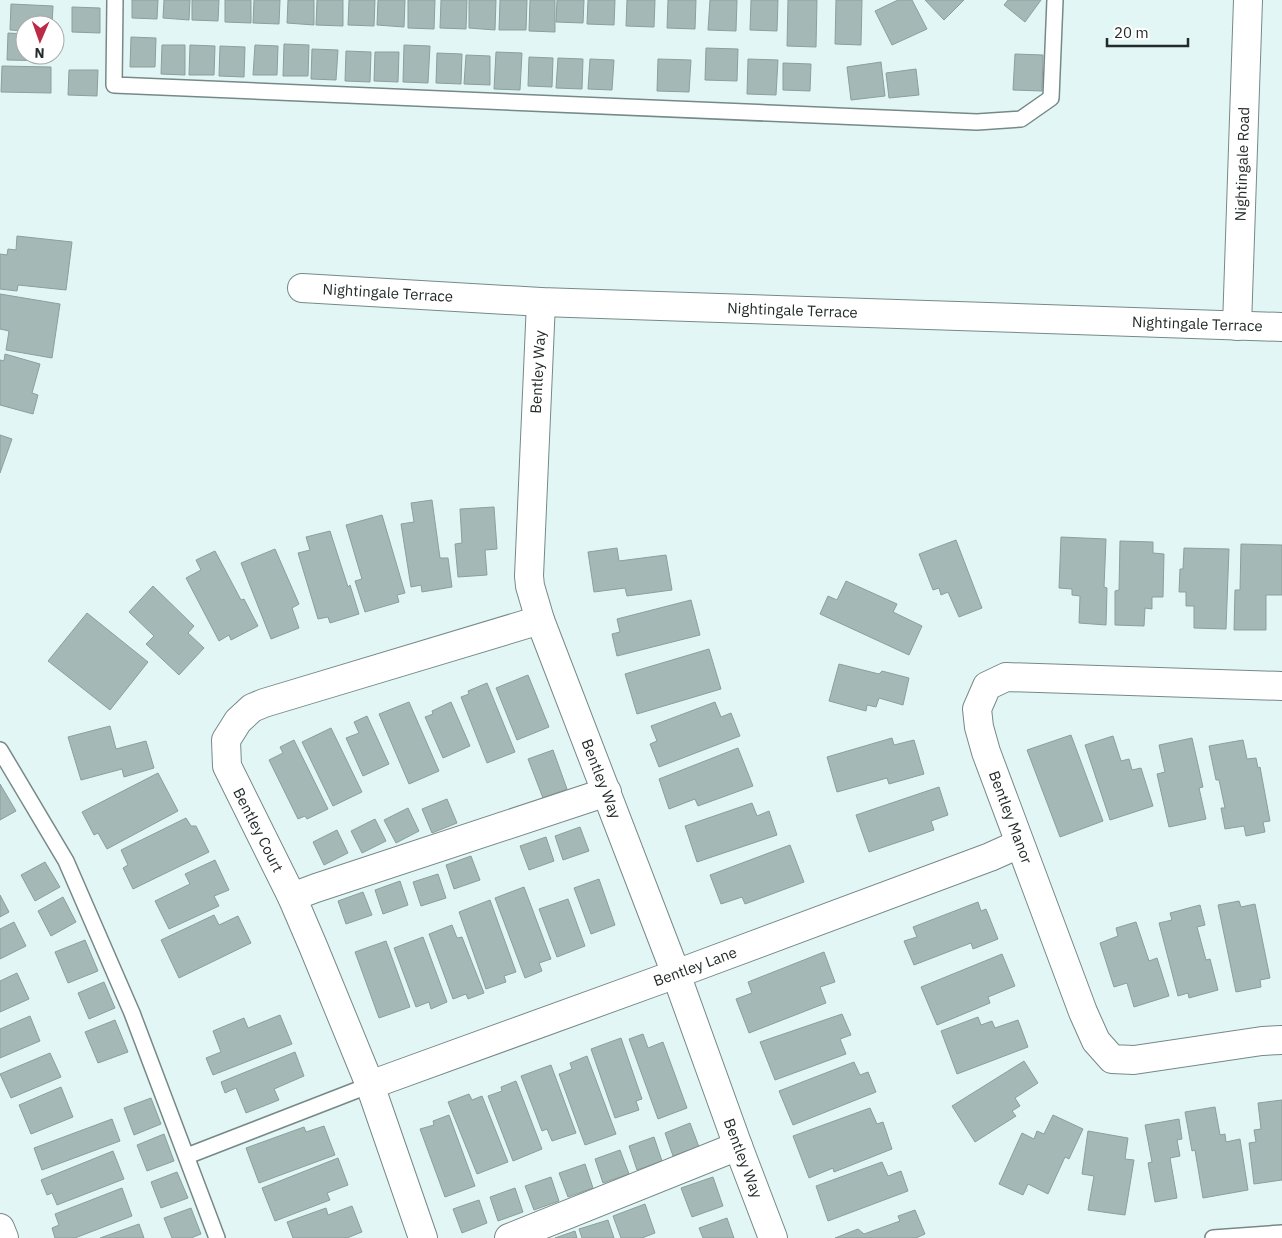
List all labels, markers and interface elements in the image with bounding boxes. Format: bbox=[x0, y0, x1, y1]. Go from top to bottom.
north arrow bbox=[15, 15, 65, 65]
scale bar bbox=[1107, 15, 1188, 47]
text: 20 m bbox=[1114, 23, 1149, 42]
text: N bbox=[34, 44, 45, 62]
street label: Nightingale Road bbox=[1231, 106, 1253, 222]
street label: Nightingale Terrace bbox=[322, 279, 454, 306]
street label: Nightingale Terrace bbox=[727, 298, 858, 322]
street label: Nightingale Terrace bbox=[1132, 312, 1263, 335]
street label: Bentley Way bbox=[526, 329, 549, 414]
street label: Bentley Way bbox=[578, 736, 626, 822]
street label: Bentley Manor bbox=[985, 768, 1037, 867]
street label: Bentley Court bbox=[229, 784, 288, 875]
street label: Bentley Lane bbox=[651, 942, 739, 990]
street label: Bentley Way bbox=[720, 1116, 767, 1201]

